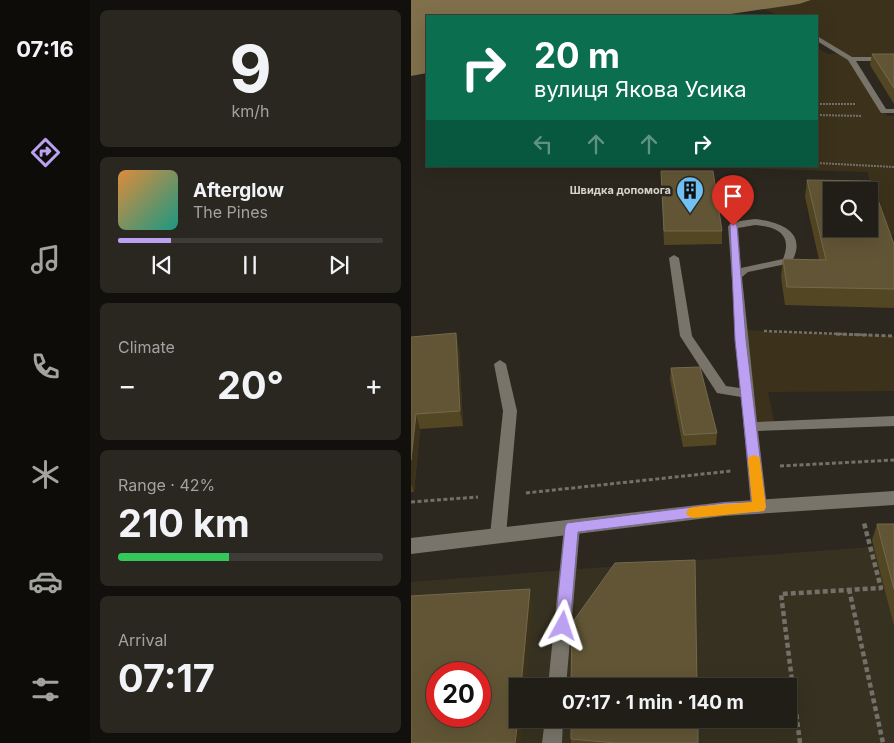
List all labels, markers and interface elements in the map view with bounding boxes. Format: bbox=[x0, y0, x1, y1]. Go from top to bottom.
text: 9 bbox=[229, 29, 272, 108]
text: 20 m bbox=[534, 34, 620, 76]
icon: right bbox=[451, 35, 516, 100]
text: 07:16 bbox=[16, 36, 74, 62]
text: вулиця Якова Усика bbox=[534, 76, 747, 102]
text: km/h bbox=[231, 101, 270, 121]
icon: left bbox=[529, 130, 557, 158]
icon: ahead bbox=[582, 130, 610, 158]
icon: ahead bbox=[635, 130, 663, 158]
icon: right bbox=[688, 130, 716, 158]
icon: directions bbox=[28, 135, 63, 170]
building icon: Швидка допомога bbox=[675, 175, 705, 214]
pin bbox=[712, 175, 754, 226]
text: Afterglow bbox=[193, 179, 284, 202]
icon: arrive bbox=[719, 182, 747, 210]
map controls bbox=[823, 182, 878, 237]
button: search bbox=[823, 182, 878, 237]
place label: Швидка допомога bbox=[570, 183, 671, 197]
text: The Pines bbox=[193, 202, 268, 222]
icon: music bbox=[28, 242, 63, 277]
icon: previous bbox=[148, 251, 176, 279]
icon: pause bbox=[236, 251, 264, 279]
icon: next bbox=[325, 251, 353, 279]
text: Climate bbox=[118, 337, 175, 357]
icon: phone bbox=[28, 349, 63, 384]
text: 20° bbox=[217, 362, 284, 408]
text: − bbox=[118, 368, 137, 402]
text: + bbox=[364, 368, 383, 402]
icon: climate bbox=[28, 457, 63, 492]
text: Range · 42% bbox=[118, 475, 215, 495]
text: 210 km bbox=[118, 500, 250, 546]
icon: car bbox=[28, 564, 63, 599]
position arrow bbox=[536, 599, 588, 651]
text: Arrival bbox=[118, 630, 167, 650]
text: 07:17 bbox=[118, 655, 215, 701]
speed limit sign: 20 bbox=[426, 662, 491, 727]
icon: filters bbox=[28, 672, 63, 707]
text: 07:17 · 1 min · 140 m bbox=[562, 691, 744, 714]

